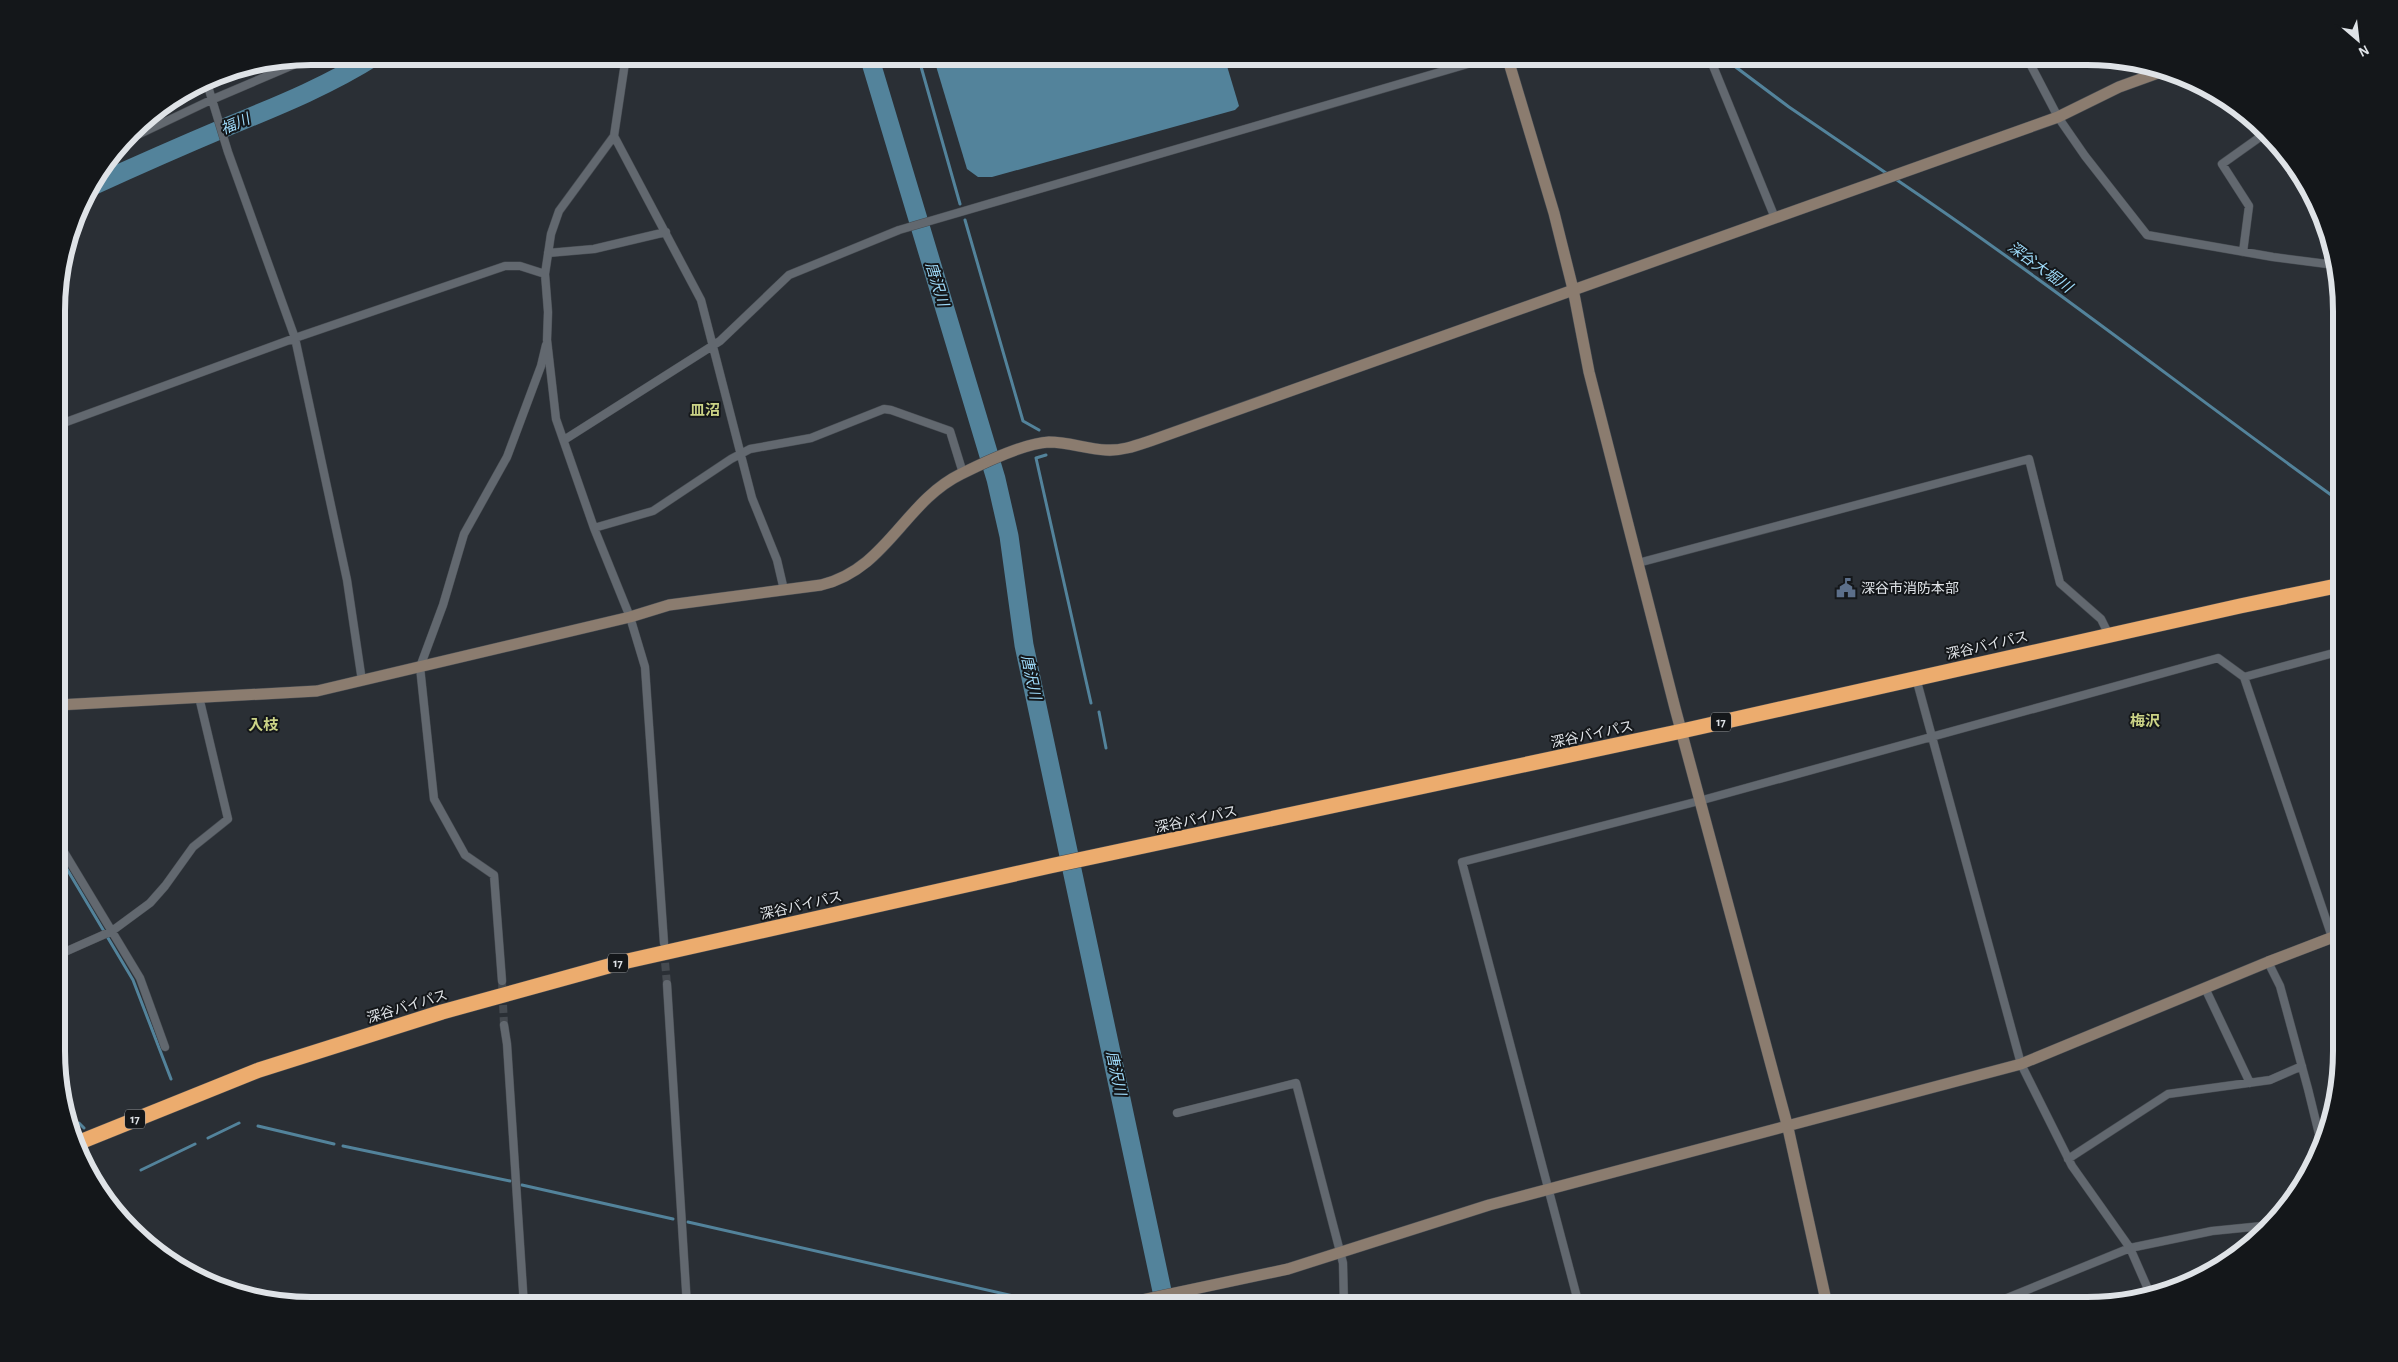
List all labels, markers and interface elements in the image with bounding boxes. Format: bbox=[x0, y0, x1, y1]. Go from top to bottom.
north arrow bbox=[2333, 15, 2383, 65]
text: N bbox=[2356, 42, 2371, 59]
water label: 福川 bbox=[218, 110, 254, 137]
water label: 深谷大堀川 bbox=[2005, 238, 2077, 297]
water label: 唐沢川 bbox=[923, 260, 952, 310]
district label: 皿沼 bbox=[690, 402, 720, 418]
public building icon: 深谷市消防本部 bbox=[1835, 577, 1857, 599]
place label: 深谷市消防本部 bbox=[1861, 581, 1959, 596]
street label: 深谷バイパス bbox=[1945, 629, 2030, 662]
water label: 唐沢川 bbox=[1018, 653, 1044, 703]
road number: 17 bbox=[1711, 712, 1731, 732]
district label: 梅沢 bbox=[2130, 712, 2160, 729]
district label: 入枝 bbox=[248, 717, 279, 733]
street label: 深谷バイパス bbox=[1550, 718, 1635, 751]
street label: 深谷バイパス bbox=[1154, 803, 1239, 836]
street label: 深谷バイパス bbox=[759, 889, 844, 922]
road number: 17 bbox=[608, 954, 628, 972]
street label: 深谷バイパス bbox=[365, 987, 449, 1026]
water label: 唐沢川 bbox=[1103, 1049, 1129, 1099]
road number: 17 bbox=[125, 1110, 145, 1128]

